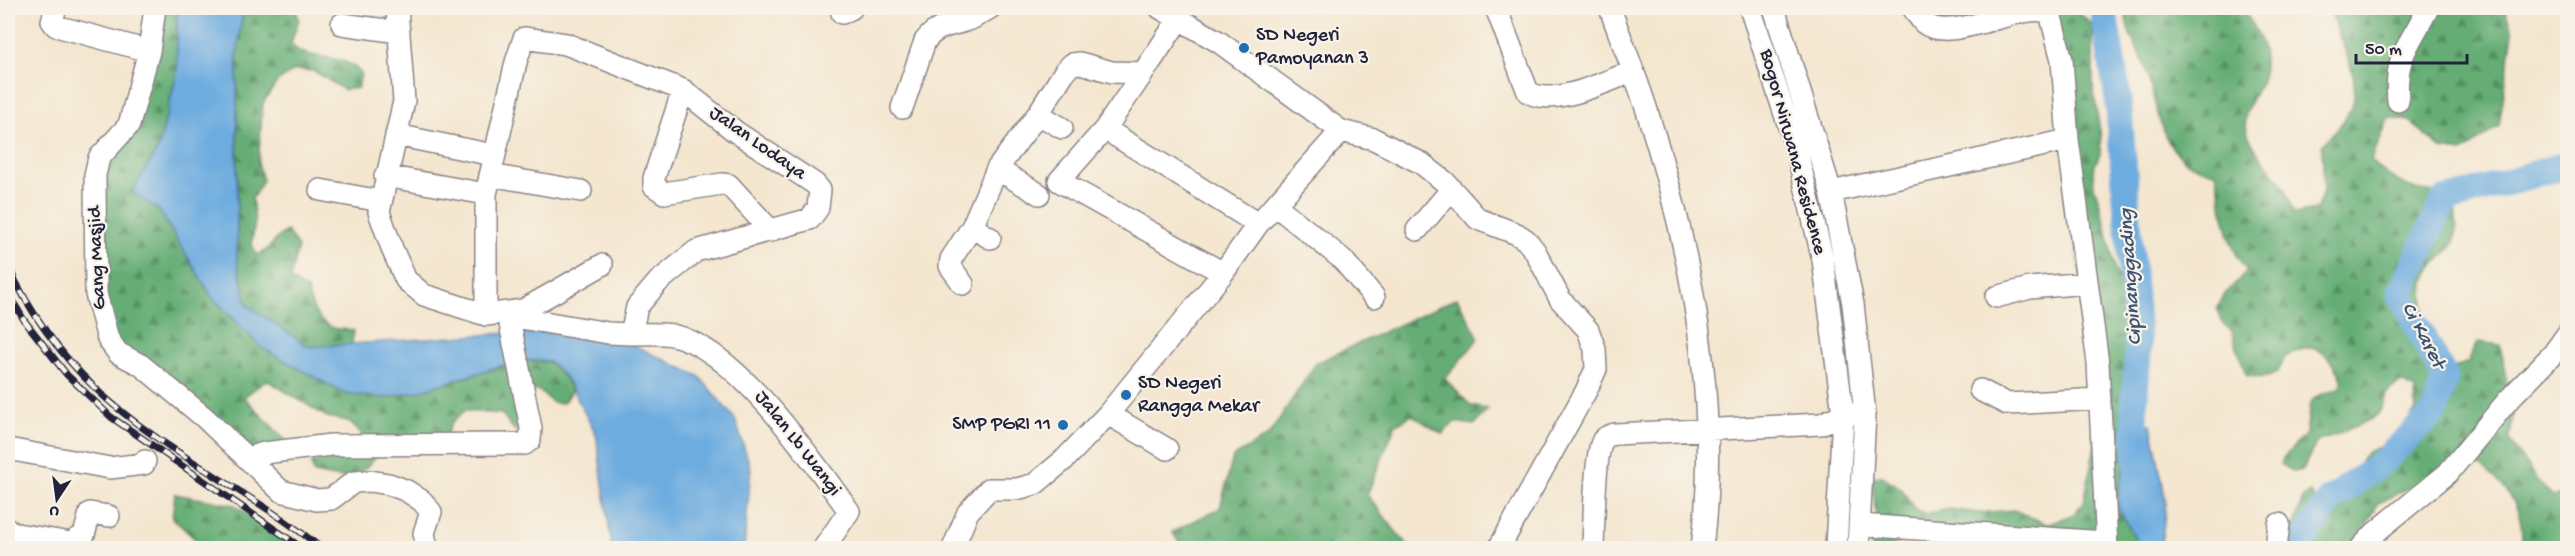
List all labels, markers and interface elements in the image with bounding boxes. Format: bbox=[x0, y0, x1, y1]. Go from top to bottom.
place label: SD Negeri Pamoyanan 3 bbox=[1255, 25, 1369, 71]
scale bar bbox=[2356, 27, 2467, 65]
text: 50 m bbox=[2365, 40, 2402, 61]
marker: SD Negeri Pamoyanan 3 bbox=[1237, 41, 1251, 55]
street label: Bogor Nirwana Residence bbox=[1753, 46, 1831, 258]
street label: Jalan Lodaya bbox=[704, 102, 811, 186]
street label: Gang Masjid bbox=[84, 203, 112, 310]
water label: Cipinanggading bbox=[2115, 206, 2149, 346]
water label: Ci Karet bbox=[2394, 299, 2451, 376]
place label: SD Negeri Rangga Mekar bbox=[1138, 373, 1261, 419]
street label: Jalan Lb Wangi bbox=[749, 387, 845, 501]
marker: SD Negeri Rangga Mekar bbox=[1119, 388, 1133, 402]
place label: SMP PGRI 11 bbox=[952, 414, 1051, 437]
marker: SMP PGRI 11 bbox=[1056, 418, 1070, 432]
north arrow bbox=[27, 469, 87, 529]
text: U bbox=[47, 500, 61, 521]

